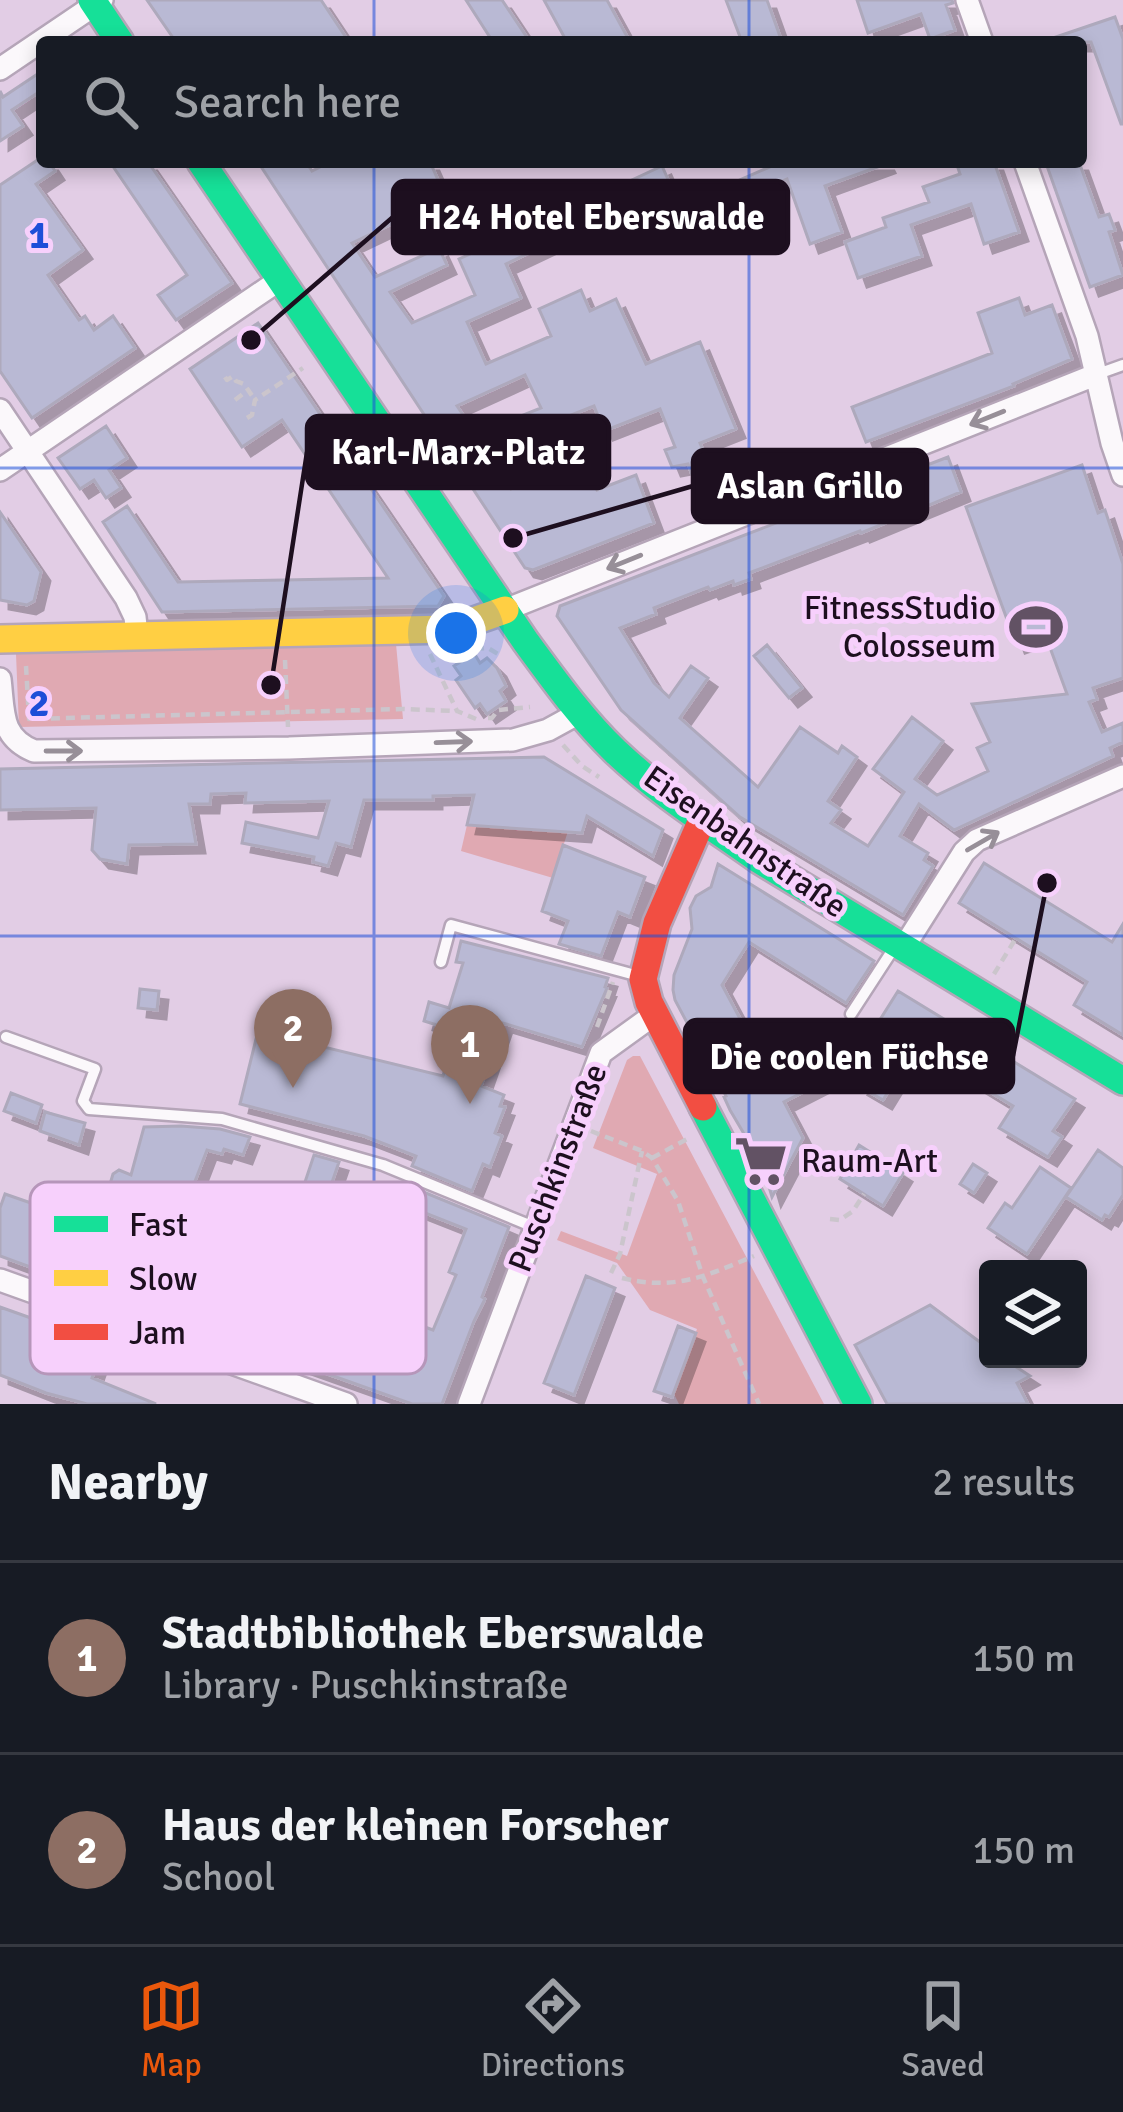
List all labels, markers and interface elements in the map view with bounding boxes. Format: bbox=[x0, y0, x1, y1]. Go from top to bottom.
search box bbox=[36, 36, 1087, 168]
icon: search bbox=[78, 69, 144, 135]
text: Search here bbox=[174, 75, 401, 130]
callout: H24 Hotel Eberswalde bbox=[393, 181, 788, 253]
text: H24 Hotel Eberswalde bbox=[417, 195, 765, 240]
text: 1 bbox=[28, 211, 50, 259]
one-way arrow bbox=[969, 409, 1006, 431]
callout: Karl-Marx-Platz bbox=[307, 416, 609, 488]
text: Karl-Marx-Platz bbox=[331, 430, 585, 475]
callout: Aslan Grillo bbox=[693, 450, 927, 522]
text: Aslan Grillo bbox=[717, 464, 903, 509]
one-way arrow bbox=[606, 553, 643, 574]
place label: FitnessStudio Colosseum bbox=[804, 588, 996, 667]
sports icon: FitnessStudio Colosseum bbox=[1007, 598, 1065, 656]
your location bbox=[426, 603, 486, 663]
text: 2 bbox=[28, 679, 50, 727]
one-way arrow bbox=[434, 730, 473, 753]
one-way arrow bbox=[44, 740, 83, 762]
street label: Eisenbahnstraße bbox=[636, 757, 854, 927]
one-way arrow bbox=[965, 828, 999, 852]
pin: 2 bbox=[254, 989, 332, 1088]
pin: 1 bbox=[431, 1005, 509, 1104]
callout: Die coolen Füchse bbox=[685, 1020, 1013, 1092]
text: Die coolen Füchse bbox=[709, 1035, 989, 1080]
street label: Puschkinstraße bbox=[500, 1058, 616, 1278]
supermarket icon: Raum-Art bbox=[732, 1132, 790, 1190]
place label: Raum-Art bbox=[801, 1141, 938, 1182]
legend bbox=[30, 1182, 426, 1374]
text: Fast bbox=[129, 1205, 188, 1246]
text: Slow bbox=[129, 1259, 198, 1300]
map controls bbox=[979, 1260, 1087, 1368]
button: layers bbox=[979, 1260, 1087, 1368]
text: Jam bbox=[129, 1313, 186, 1354]
text: Nearby bbox=[48, 1451, 208, 1514]
text: 2 results bbox=[932, 1458, 1075, 1506]
text: Stadtbibliothek Eberswalde bbox=[162, 1606, 704, 1661]
text: 1 bbox=[76, 1634, 98, 1682]
text: 150 m bbox=[972, 1634, 1075, 1682]
text: Library · Puschkinstraße bbox=[162, 1661, 569, 1709]
text: Haus der kleinen Forscher bbox=[162, 1798, 669, 1853]
text: 2 bbox=[76, 1826, 98, 1874]
text: 150 m bbox=[972, 1826, 1075, 1874]
text: School bbox=[162, 1853, 275, 1901]
tab: Map bbox=[138, 1973, 204, 2086]
tab: Directions bbox=[481, 1973, 625, 2086]
tab: Saved bbox=[902, 1973, 985, 2086]

